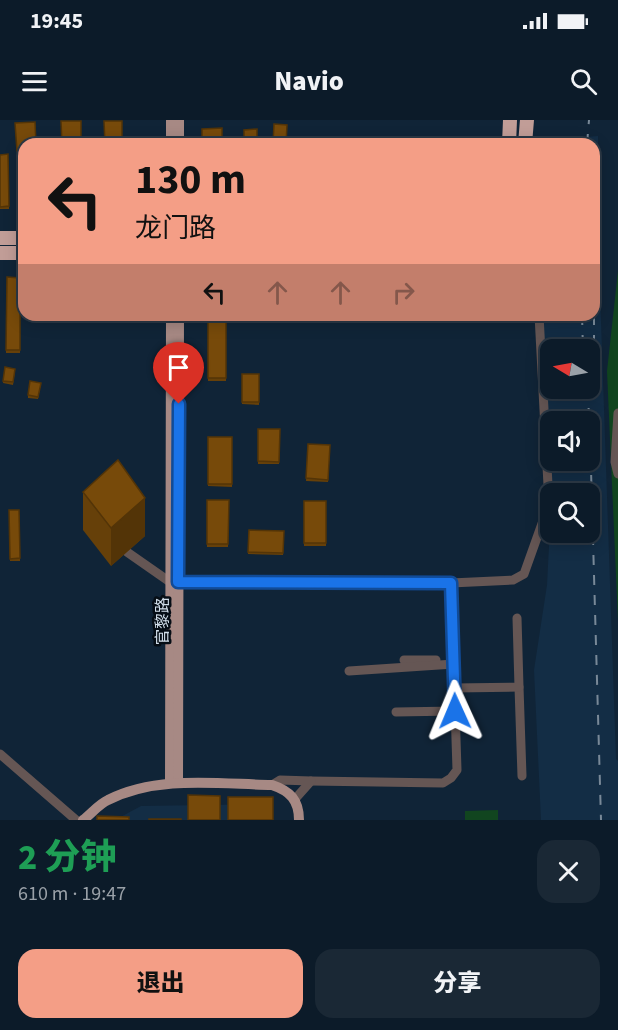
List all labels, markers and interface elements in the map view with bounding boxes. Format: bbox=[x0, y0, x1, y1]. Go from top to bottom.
text: 19:45 bbox=[30, 5, 83, 37]
text: Navio bbox=[274, 62, 344, 101]
icon: menu bbox=[18, 65, 51, 98]
icon: search bbox=[567, 65, 600, 98]
text: 130 m bbox=[135, 150, 246, 210]
icon: left bbox=[36, 162, 114, 240]
text: 龙门路 bbox=[135, 209, 216, 248]
icon: left bbox=[198, 276, 231, 309]
icon: ahead bbox=[261, 276, 294, 309]
icon: ahead bbox=[324, 276, 357, 309]
icon: right bbox=[387, 276, 420, 309]
north arrow bbox=[540, 339, 600, 399]
map controls bbox=[540, 339, 600, 543]
pin bbox=[153, 342, 204, 404]
icon: arrive bbox=[162, 351, 195, 384]
button: sound bbox=[540, 411, 600, 471]
button: search bbox=[540, 483, 600, 543]
street label: 官黎路 bbox=[152, 597, 174, 645]
position arrow bbox=[423, 679, 487, 743]
text: 2 分钟 bbox=[18, 832, 116, 883]
button: close bbox=[537, 840, 600, 903]
text: 610 m · 19:47 bbox=[18, 880, 126, 908]
button: 退出 bbox=[18, 949, 303, 1018]
button: 分享 bbox=[315, 949, 600, 1018]

